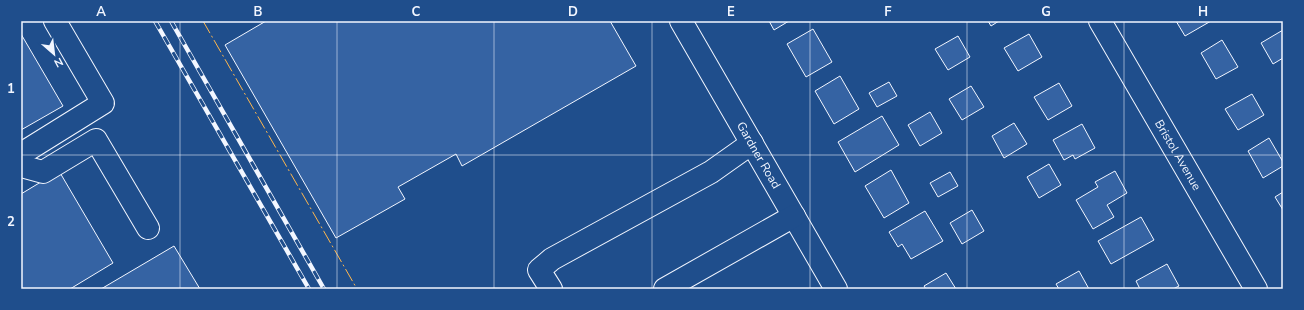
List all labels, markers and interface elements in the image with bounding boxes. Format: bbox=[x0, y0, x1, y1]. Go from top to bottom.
text: A bbox=[96, 3, 106, 21]
text: B bbox=[254, 3, 263, 21]
text: C bbox=[412, 3, 421, 21]
text: D bbox=[568, 3, 578, 21]
text: E bbox=[727, 3, 735, 21]
text: F bbox=[884, 3, 892, 21]
text: G bbox=[1041, 3, 1051, 21]
text: H bbox=[1198, 3, 1208, 21]
north arrow bbox=[34, 34, 74, 74]
text: N bbox=[51, 54, 66, 71]
text: 1 bbox=[7, 80, 15, 98]
street label: Bristol Avenue bbox=[1151, 117, 1205, 193]
street label: Gardner Road bbox=[733, 119, 784, 192]
text: 2 bbox=[7, 213, 15, 231]

